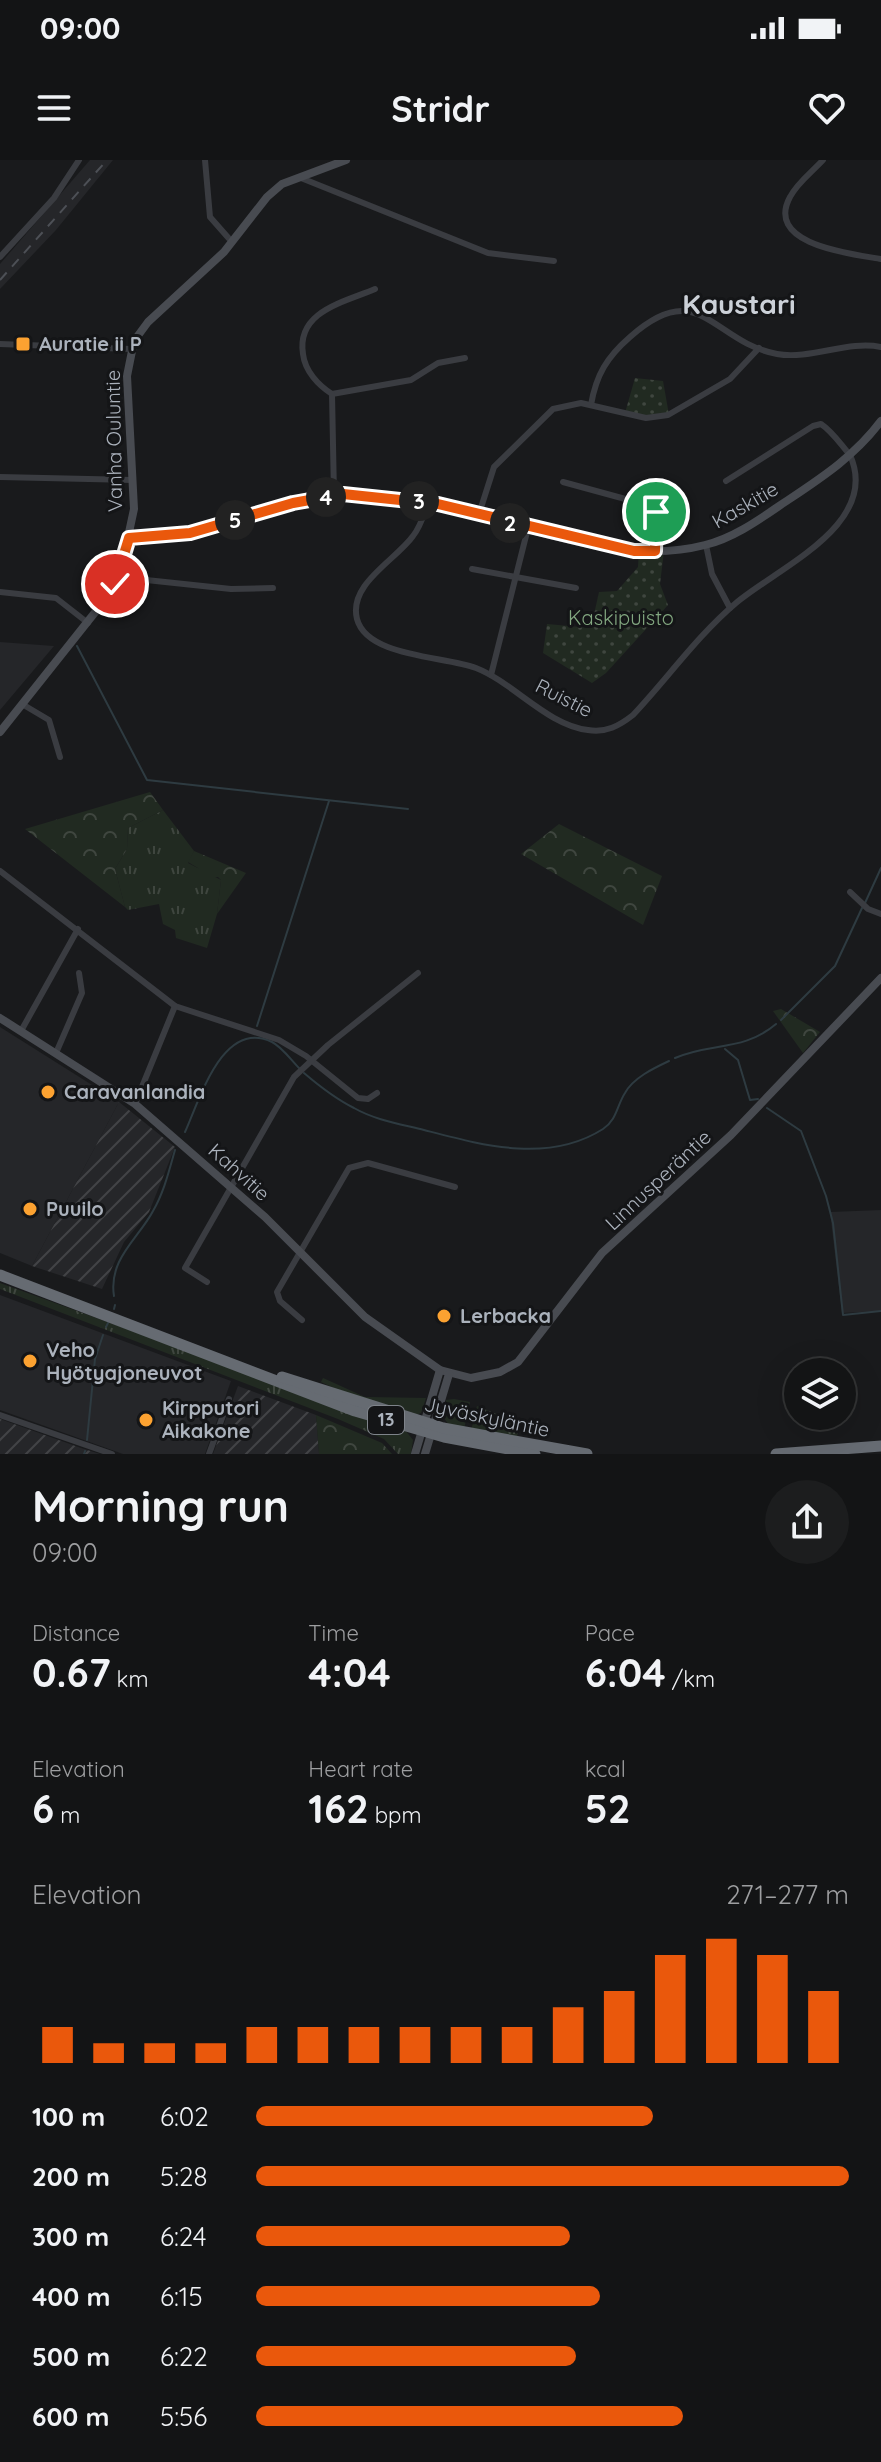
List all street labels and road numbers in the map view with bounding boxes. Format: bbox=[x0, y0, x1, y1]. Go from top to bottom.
street label: Vanha Ouluntie bbox=[100, 370, 127, 512]
street label: Kaskitie bbox=[707, 476, 782, 533]
street label: Ruistie bbox=[532, 673, 597, 722]
street label: Linnusperäntie bbox=[599, 1124, 716, 1235]
street label: Kahvitie bbox=[203, 1138, 275, 1206]
street label: Jyväskyläntie bbox=[422, 1391, 552, 1442]
road number: 13 bbox=[368, 1406, 404, 1434]

